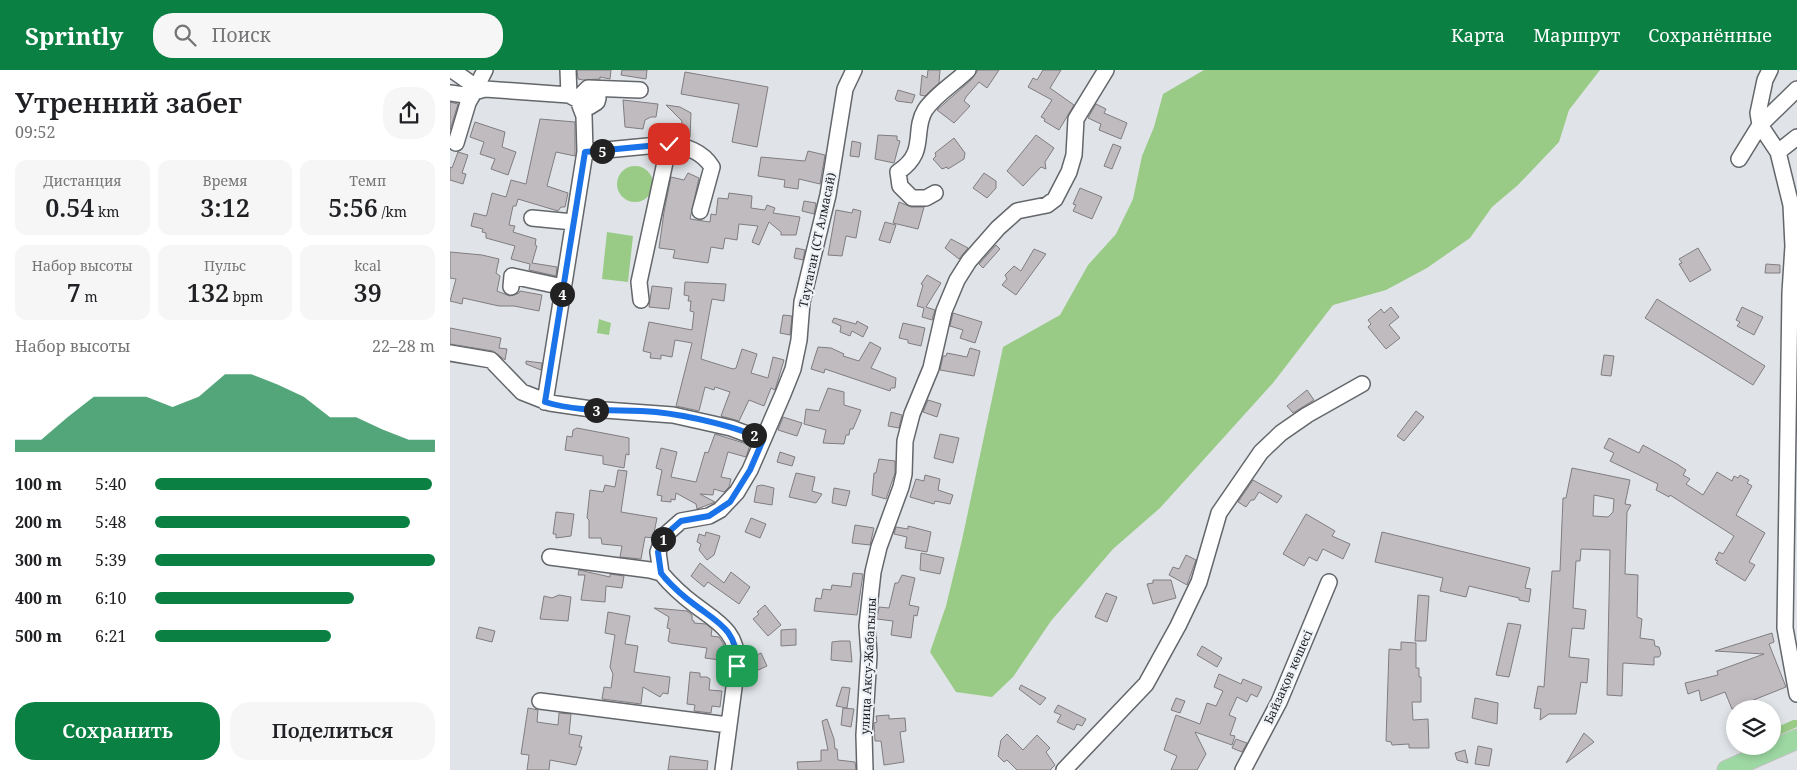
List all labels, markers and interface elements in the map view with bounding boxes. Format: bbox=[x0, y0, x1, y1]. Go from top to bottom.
search box bbox=[153, 13, 503, 58]
text: Sprintly bbox=[25, 19, 123, 52]
icon: search bbox=[171, 21, 199, 49]
text: Поиск bbox=[211, 22, 271, 48]
text: Карта bbox=[1451, 23, 1505, 47]
text: Маршрут bbox=[1533, 23, 1620, 47]
text: Сохранённые bbox=[1648, 23, 1772, 47]
text: Утренний забег bbox=[15, 83, 242, 121]
button: share bbox=[383, 87, 435, 139]
text: 09:52 bbox=[15, 121, 55, 143]
pin bbox=[648, 123, 690, 165]
icon: check bbox=[655, 130, 683, 158]
pin: 5 bbox=[590, 138, 614, 164]
text: 5 bbox=[599, 142, 606, 161]
text: Дистанция bbox=[43, 171, 121, 190]
text: Время bbox=[202, 171, 248, 190]
text: Темп bbox=[349, 171, 386, 190]
street label: Таутаган (СТ Алмасай) bbox=[794, 171, 840, 309]
text: 0.54 bbox=[45, 190, 94, 224]
text: 3:12 bbox=[200, 190, 250, 224]
text: 5:56 bbox=[328, 190, 378, 224]
text: km bbox=[94, 202, 119, 221]
text: /km bbox=[378, 202, 407, 221]
text: Набор высоты bbox=[32, 256, 133, 275]
text: Пульс bbox=[204, 256, 246, 275]
text: kcal bbox=[354, 256, 381, 275]
text: 7 bbox=[67, 275, 81, 309]
text: 132 bbox=[187, 275, 229, 309]
text: 39 bbox=[354, 275, 382, 309]
pin: 4 bbox=[550, 282, 574, 306]
text: 4 bbox=[559, 285, 566, 304]
text: m bbox=[81, 287, 98, 306]
text: bpm bbox=[229, 287, 263, 306]
text: Набор высоты bbox=[15, 335, 130, 357]
text: 22–28 m bbox=[372, 335, 435, 357]
pin: 3 bbox=[584, 398, 608, 422]
text: 3 bbox=[593, 401, 600, 420]
pin: 2 bbox=[742, 422, 766, 448]
text: 2 bbox=[751, 426, 758, 445]
text: 100 m bbox=[15, 473, 62, 495]
text: 5:40 bbox=[95, 473, 126, 495]
text: 200 m bbox=[15, 511, 62, 533]
text: 5:48 bbox=[95, 511, 126, 533]
pin: 1 bbox=[650, 526, 676, 552]
text: 1 bbox=[660, 530, 667, 549]
text: 300 m bbox=[15, 549, 62, 571]
text: 5:39 bbox=[95, 549, 126, 571]
text: 400 m bbox=[15, 587, 62, 609]
text: 6:10 bbox=[95, 587, 126, 609]
street label: улица Аксу-Жабагылы bbox=[856, 597, 880, 735]
text: 500 m bbox=[15, 625, 62, 647]
text: 6:21 bbox=[95, 625, 126, 647]
street label: Байзақов көшесі bbox=[1260, 627, 1316, 727]
pin bbox=[716, 645, 758, 687]
icon: arrive bbox=[723, 652, 751, 680]
map controls bbox=[1726, 700, 1781, 755]
button: layers bbox=[1726, 700, 1781, 755]
button: Сохранить bbox=[15, 702, 220, 760]
button: Поделиться bbox=[230, 702, 435, 760]

